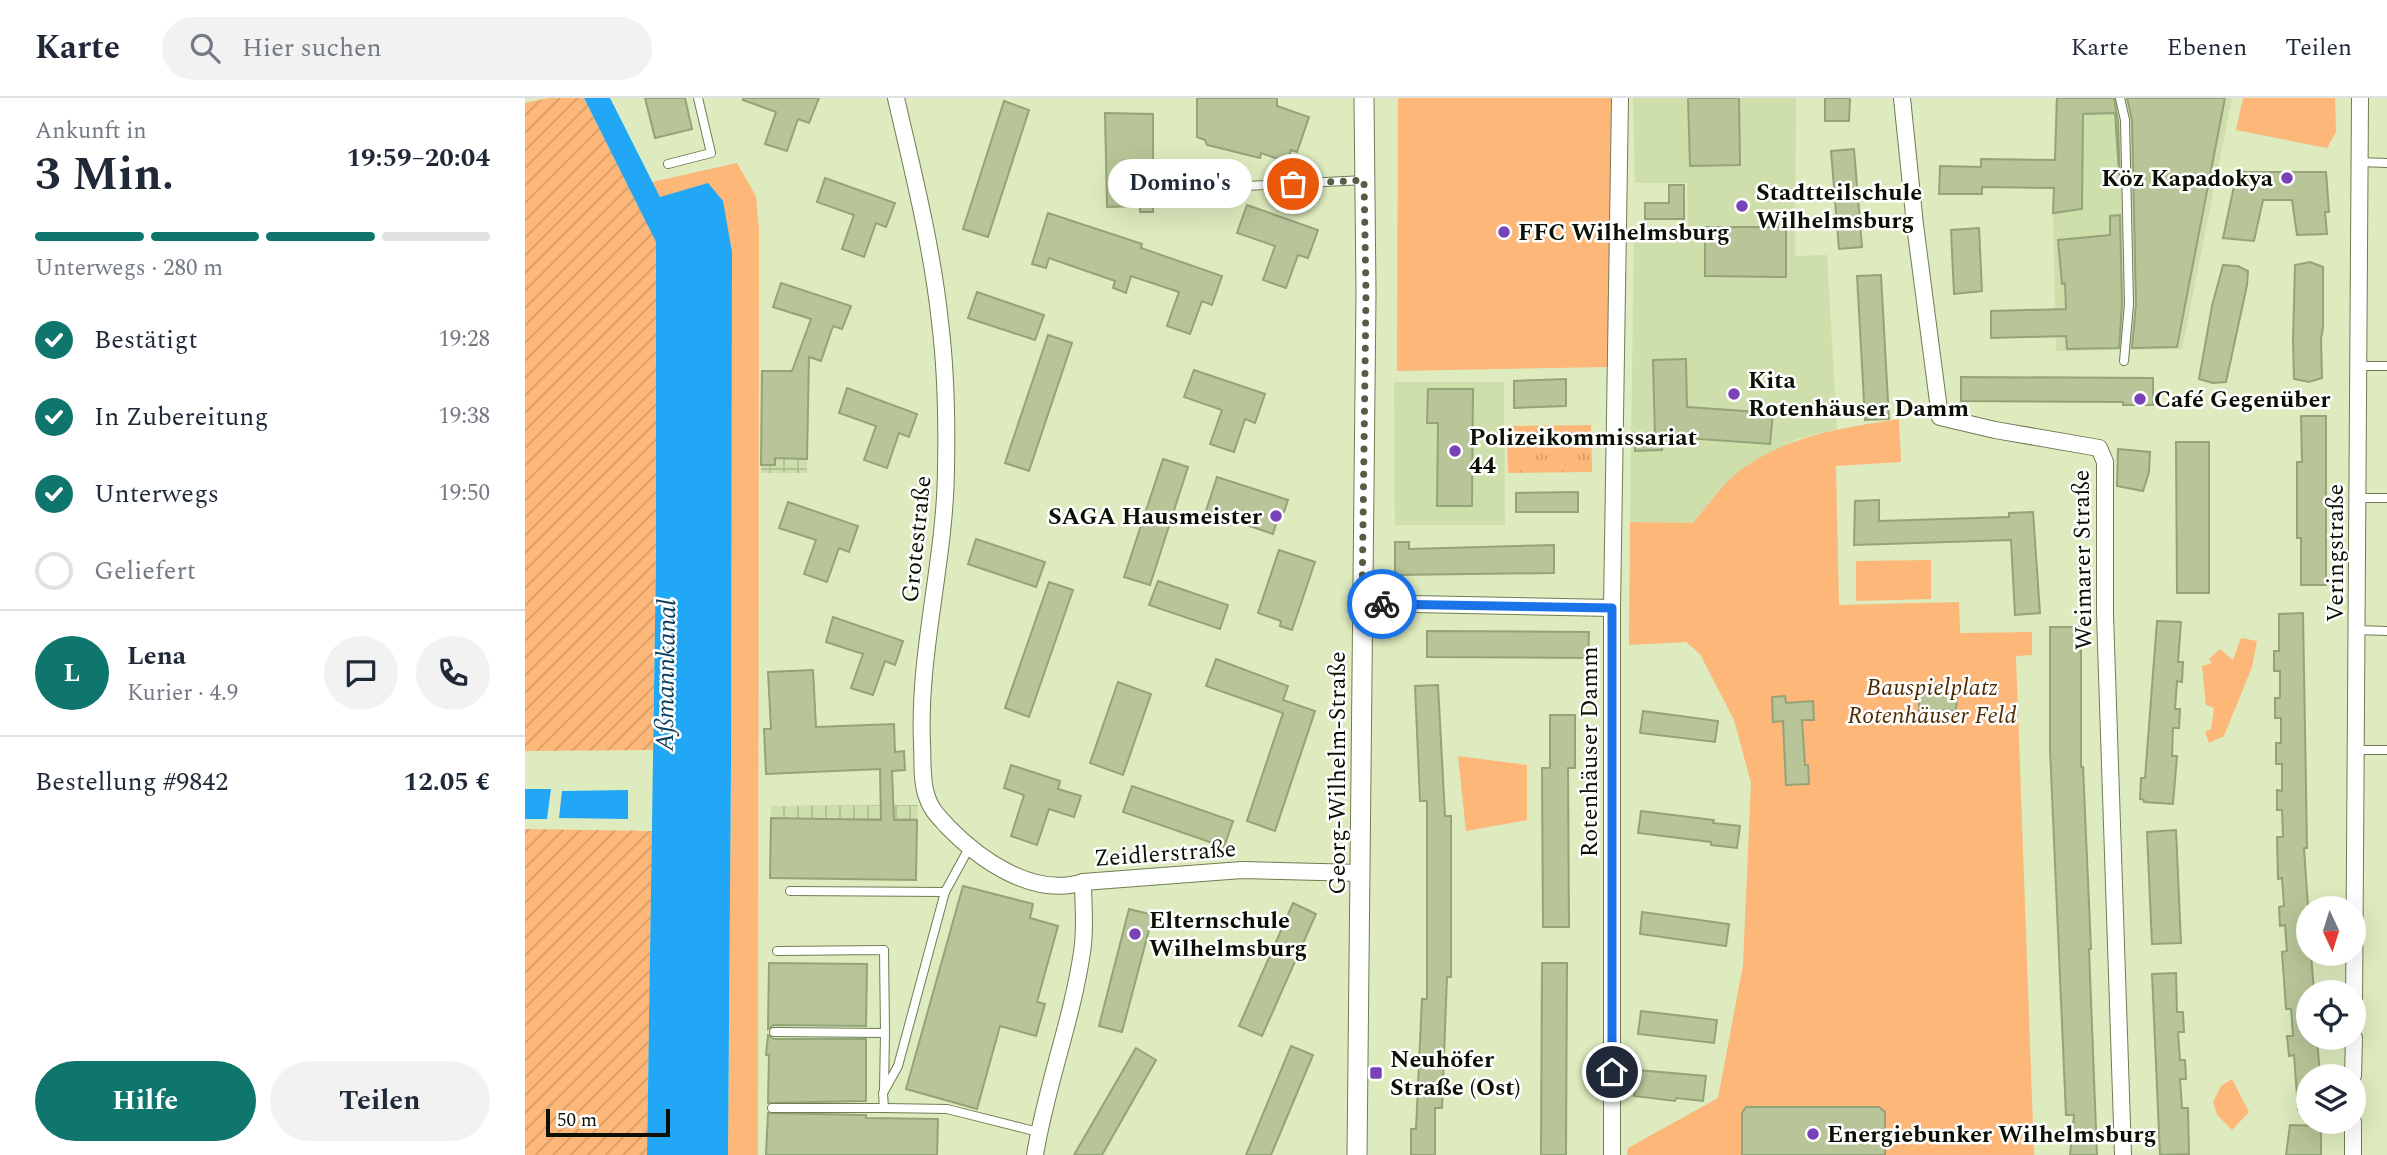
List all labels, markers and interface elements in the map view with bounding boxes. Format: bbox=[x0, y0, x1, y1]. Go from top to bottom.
search box bbox=[162, 17, 652, 80]
text: Karte bbox=[35, 23, 120, 73]
text: Hier suchen bbox=[242, 28, 382, 68]
icon: search bbox=[186, 29, 224, 67]
text: Karte bbox=[2071, 30, 2129, 66]
text: Ebenen bbox=[2167, 30, 2247, 66]
text: Teilen bbox=[2285, 30, 2352, 66]
text: Ankunft in bbox=[35, 114, 147, 149]
text: 19:59–20:04 bbox=[346, 138, 490, 178]
text: 3 Min. bbox=[35, 140, 174, 210]
pin bbox=[1263, 154, 1323, 214]
callout: Domino's bbox=[1107, 160, 1251, 208]
place label: Köz Kapadokya bbox=[2101, 161, 2274, 197]
icon: bag bbox=[1274, 165, 1312, 203]
text: Domino's bbox=[1129, 166, 1231, 201]
marker: Köz Kapadokya bbox=[2279, 170, 2295, 186]
place label: Stadtteilschule Wilhelmsburg bbox=[1756, 175, 1922, 239]
marker: Stadtteilschule Wilhelmsburg bbox=[1734, 198, 1750, 214]
place label: FFC Wilhelmsburg bbox=[1518, 215, 1730, 251]
marker: FFC Wilhelmsburg bbox=[1496, 224, 1512, 240]
text: Unterwegs · 280 m bbox=[35, 251, 223, 286]
text: Bestätigt bbox=[94, 320, 198, 360]
icon: check bbox=[35, 321, 73, 359]
text: 19:28 bbox=[438, 322, 490, 357]
place label: Kita Rotenhäuser Damm bbox=[1748, 363, 1969, 427]
place label: Café Gegenüber bbox=[2154, 382, 2331, 418]
marker: Kita Rotenhäuser Damm bbox=[1726, 386, 1742, 402]
marker: Café Gegenüber bbox=[2132, 391, 2148, 407]
text: In Zubereitung bbox=[94, 397, 268, 437]
icon: check bbox=[35, 398, 73, 436]
text: 19:38 bbox=[438, 399, 490, 434]
place label: Polizeikommissariat 44 bbox=[1469, 420, 1697, 484]
marker: Polizeikommissariat 44 bbox=[1447, 443, 1463, 459]
street label: Weimarer Straße bbox=[2063, 469, 2103, 651]
text: Unterwegs bbox=[94, 474, 219, 514]
street label: Grotestraße bbox=[892, 474, 942, 604]
icon: check bbox=[35, 475, 73, 513]
text: 19:50 bbox=[438, 476, 490, 511]
street label: Veringstraße bbox=[2318, 484, 2354, 622]
place label: SAGA Hausmeister bbox=[1048, 499, 1263, 535]
marker: SAGA Hausmeister bbox=[1268, 508, 1284, 524]
text: Geliefert bbox=[94, 551, 196, 591]
courier bbox=[1347, 569, 1417, 639]
icon: bike bbox=[1363, 585, 1401, 623]
water label: Aßmannkanal bbox=[645, 598, 687, 752]
text: Lena bbox=[127, 636, 186, 676]
button: chat bbox=[324, 636, 398, 710]
button: phone bbox=[416, 636, 490, 710]
street label: Rotenhäuser Damm bbox=[1572, 646, 1608, 858]
street label: Georg-Wilhelm-Straße bbox=[1320, 651, 1356, 895]
text: L bbox=[64, 653, 80, 693]
park label: Bauspielplatz Rotenhäuser Feld bbox=[1847, 670, 2017, 734]
text: Kurier · 4.9 bbox=[127, 676, 238, 711]
text: Bestellung #9842 bbox=[35, 762, 228, 802]
text: 12.05 € bbox=[404, 762, 490, 802]
street label: Zeidlerstraße bbox=[1093, 831, 1237, 877]
north arrow bbox=[2296, 896, 2366, 966]
map controls bbox=[2296, 896, 2366, 1134]
place label: Elternschule Wilhelmsburg bbox=[1149, 903, 1307, 967]
marker: Elternschule Wilhelmsburg bbox=[1127, 926, 1143, 942]
button: locate bbox=[2296, 980, 2366, 1050]
place label: Neuhöfer Straße (Ost) bbox=[1390, 1042, 1520, 1106]
pin bbox=[1582, 1042, 1642, 1102]
icon: home bbox=[1593, 1053, 1631, 1091]
button: Hilfe bbox=[35, 1061, 256, 1141]
button: Teilen bbox=[270, 1061, 490, 1141]
button: layers bbox=[2296, 1064, 2366, 1134]
marker: Neuhöfer Straße (Ost) bbox=[1368, 1065, 1384, 1081]
scale bar bbox=[546, 1106, 670, 1138]
text: 50 m bbox=[557, 1106, 597, 1135]
place label: Energiebunker Wilhelmsburg bbox=[1827, 1117, 2156, 1153]
marker: Energiebunker Wilhelmsburg bbox=[1805, 1126, 1821, 1142]

